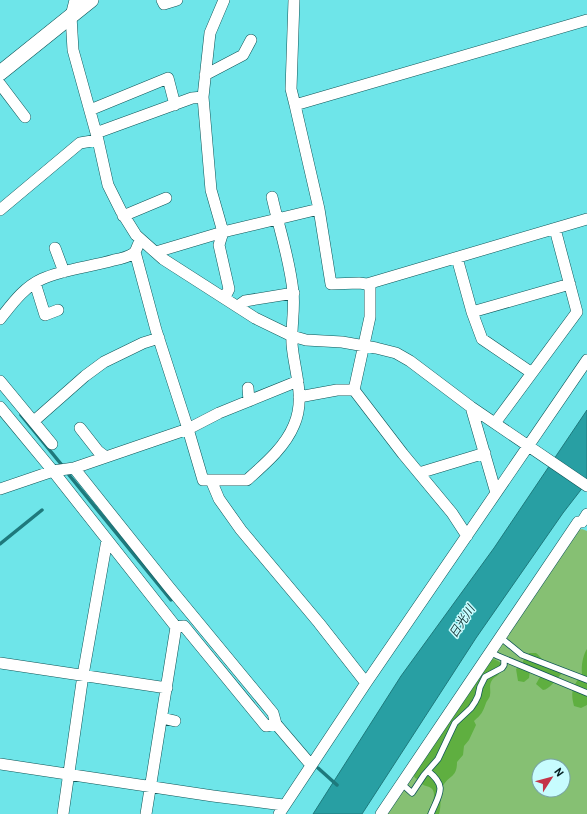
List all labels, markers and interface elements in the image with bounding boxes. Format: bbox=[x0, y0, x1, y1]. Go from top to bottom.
water label: 日光川 bbox=[445, 600, 478, 640]
north arrow bbox=[531, 758, 571, 798]
text: N bbox=[552, 765, 567, 779]

